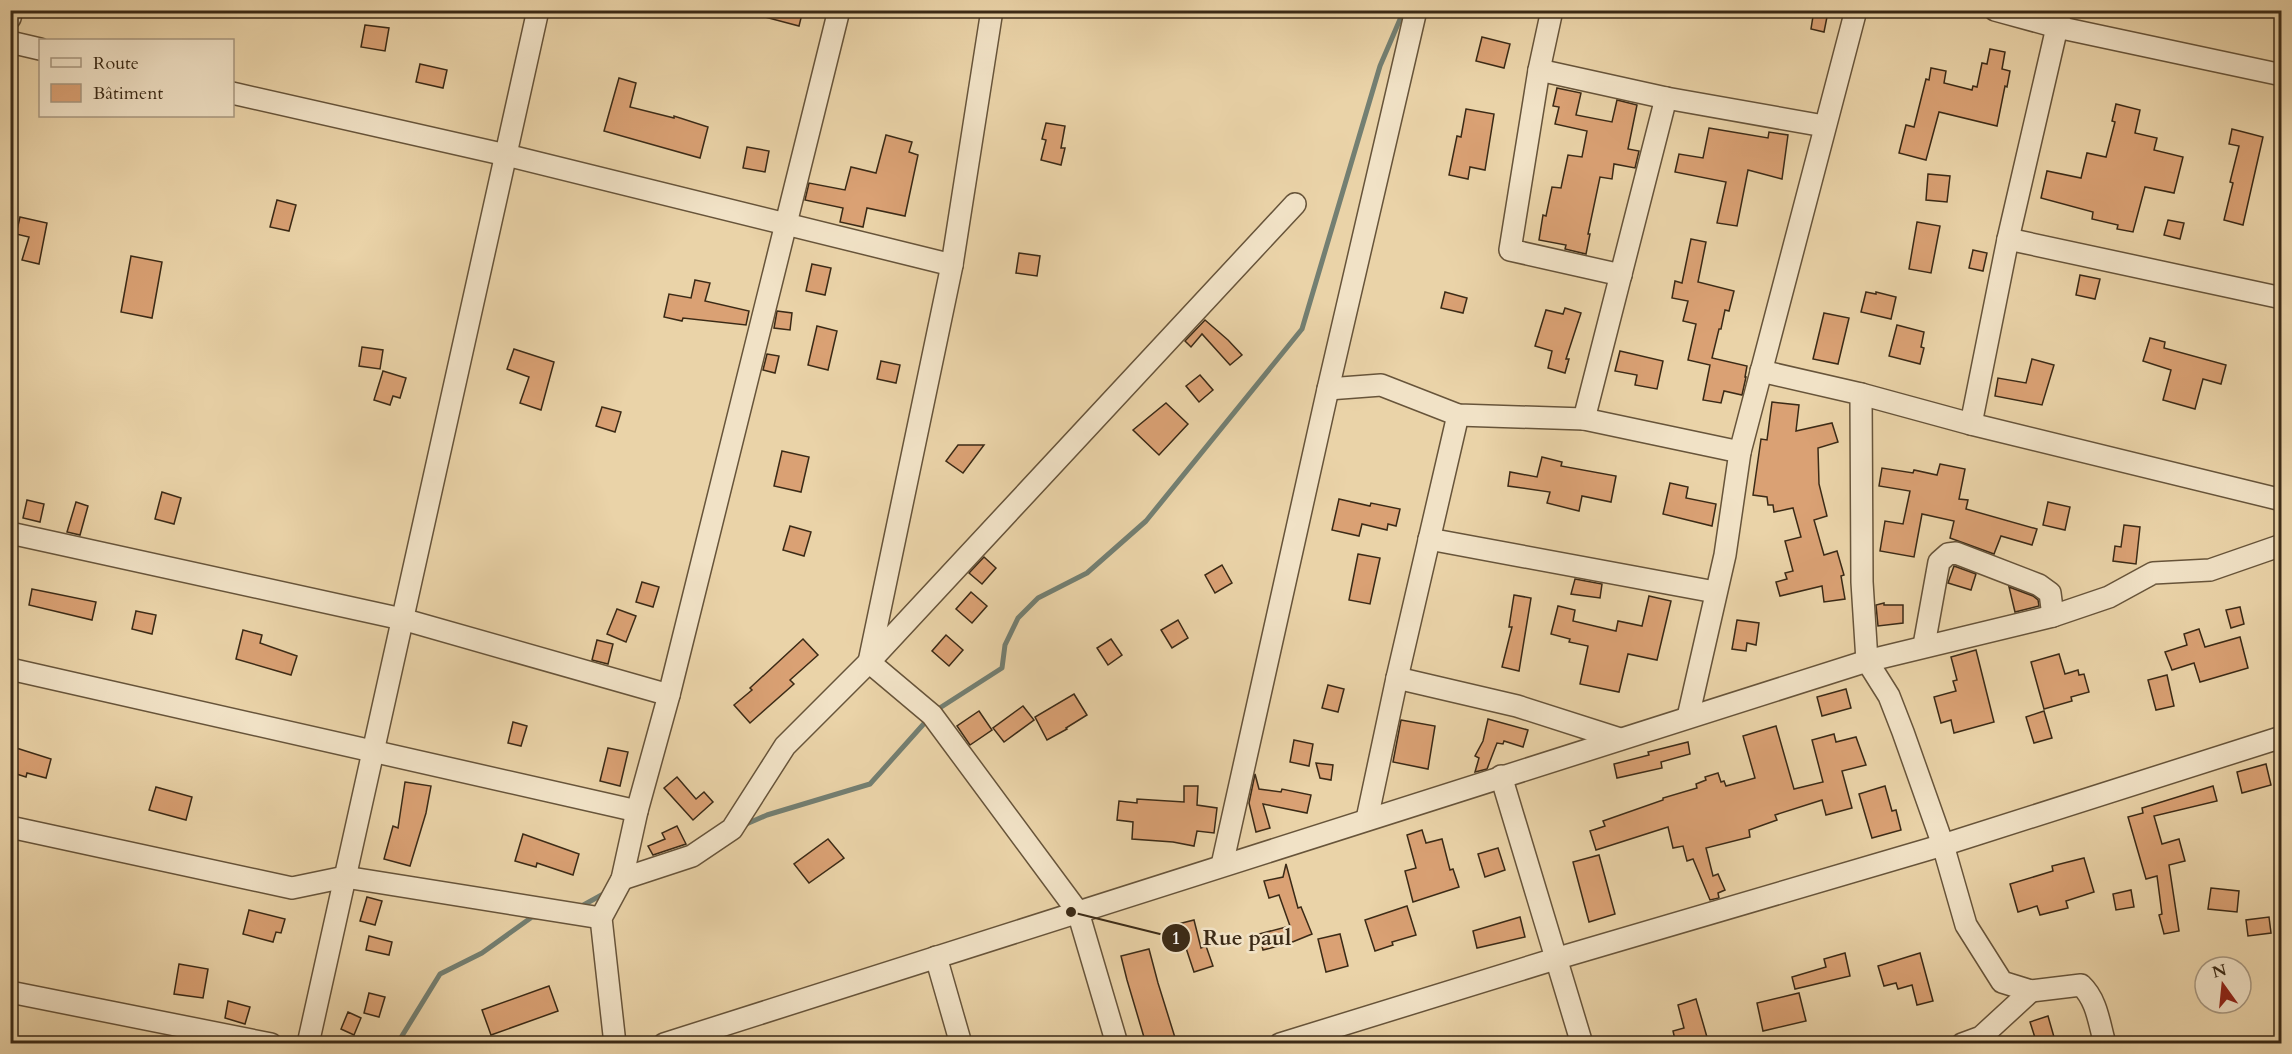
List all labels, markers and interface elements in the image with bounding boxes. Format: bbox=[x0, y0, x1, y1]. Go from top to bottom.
legend bbox=[39, 39, 234, 117]
text: Route bbox=[93, 51, 139, 76]
text: Bâtiment bbox=[93, 81, 163, 106]
callout: Rue paul bbox=[1161, 918, 1304, 958]
text: Rue paul bbox=[1203, 923, 1292, 953]
text: 1 bbox=[1171, 926, 1181, 951]
north arrow bbox=[2193, 955, 2253, 1015]
text: N bbox=[2210, 959, 2229, 984]

